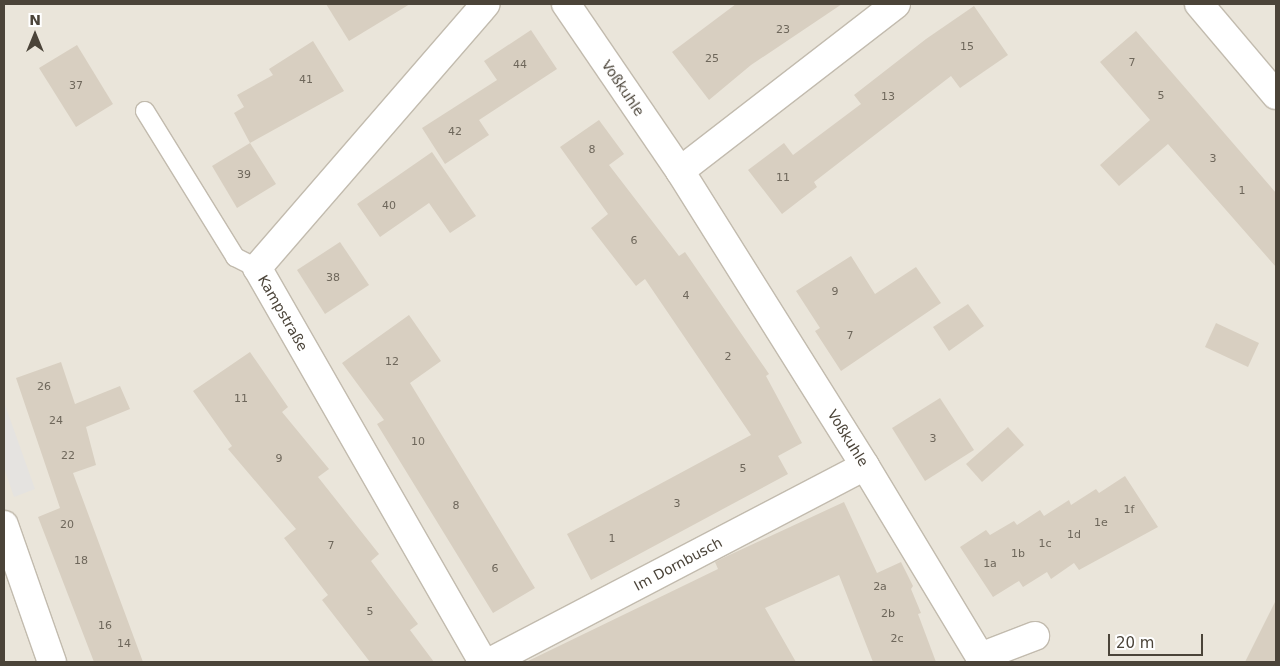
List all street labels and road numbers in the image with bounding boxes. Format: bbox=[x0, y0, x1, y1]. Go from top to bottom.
street label: Voßkuhle bbox=[598, 57, 648, 119]
street label: Kampstraße bbox=[255, 272, 311, 354]
street label: Voßkuhle bbox=[824, 406, 872, 470]
street label: Im Dornbusch bbox=[631, 534, 725, 594]

